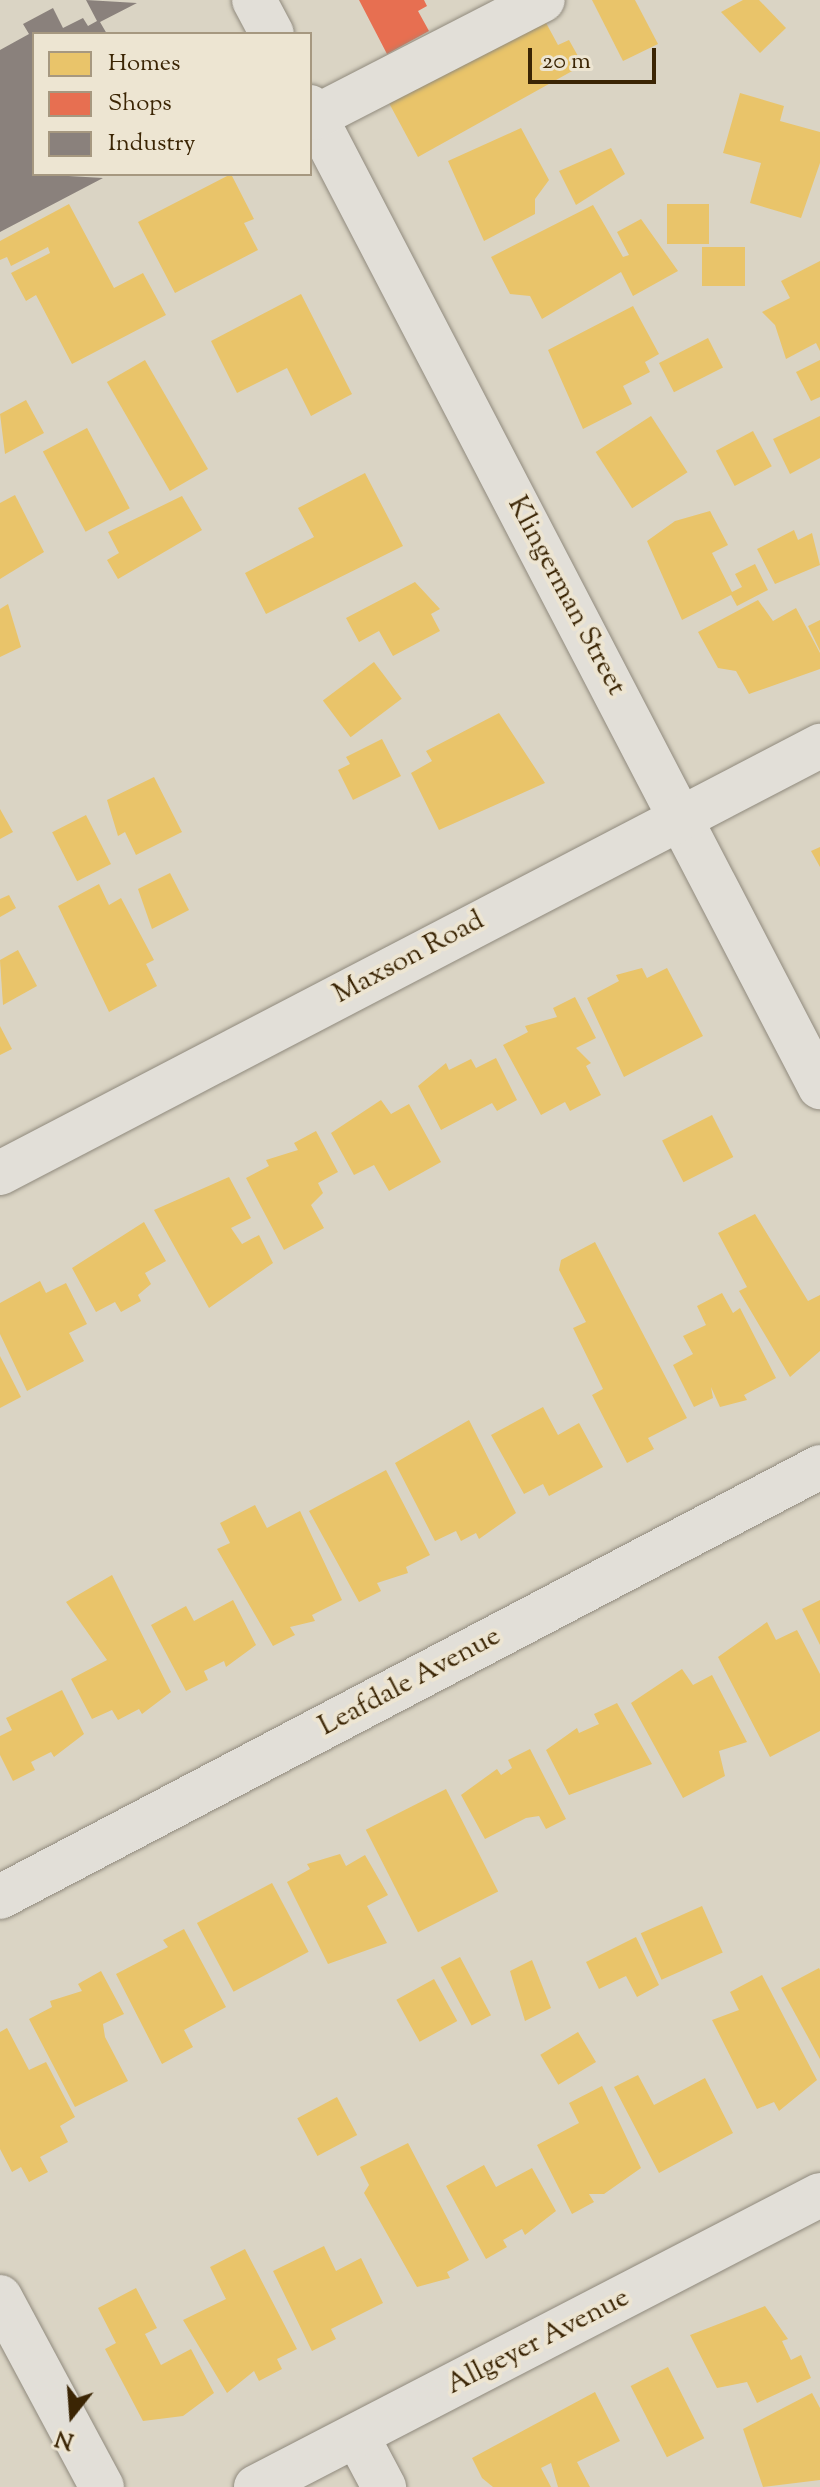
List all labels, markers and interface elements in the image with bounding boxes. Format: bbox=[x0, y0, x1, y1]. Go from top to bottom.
legend bbox=[32, 32, 312, 176]
scale bar bbox=[532, 32, 660, 82]
text: 20 m bbox=[542, 45, 591, 79]
text: Homes bbox=[108, 47, 180, 81]
text: Shops bbox=[108, 87, 172, 121]
text: Industry bbox=[108, 127, 196, 161]
street label: Klingerman Street bbox=[499, 491, 633, 701]
street label: Maxson Road bbox=[328, 904, 490, 1012]
street label: Leafdale Avenue bbox=[313, 1620, 507, 1744]
street label: Allgeyer Avenue bbox=[441, 2281, 635, 2403]
north arrow bbox=[32, 2375, 112, 2455]
text: N bbox=[52, 2420, 78, 2456]

